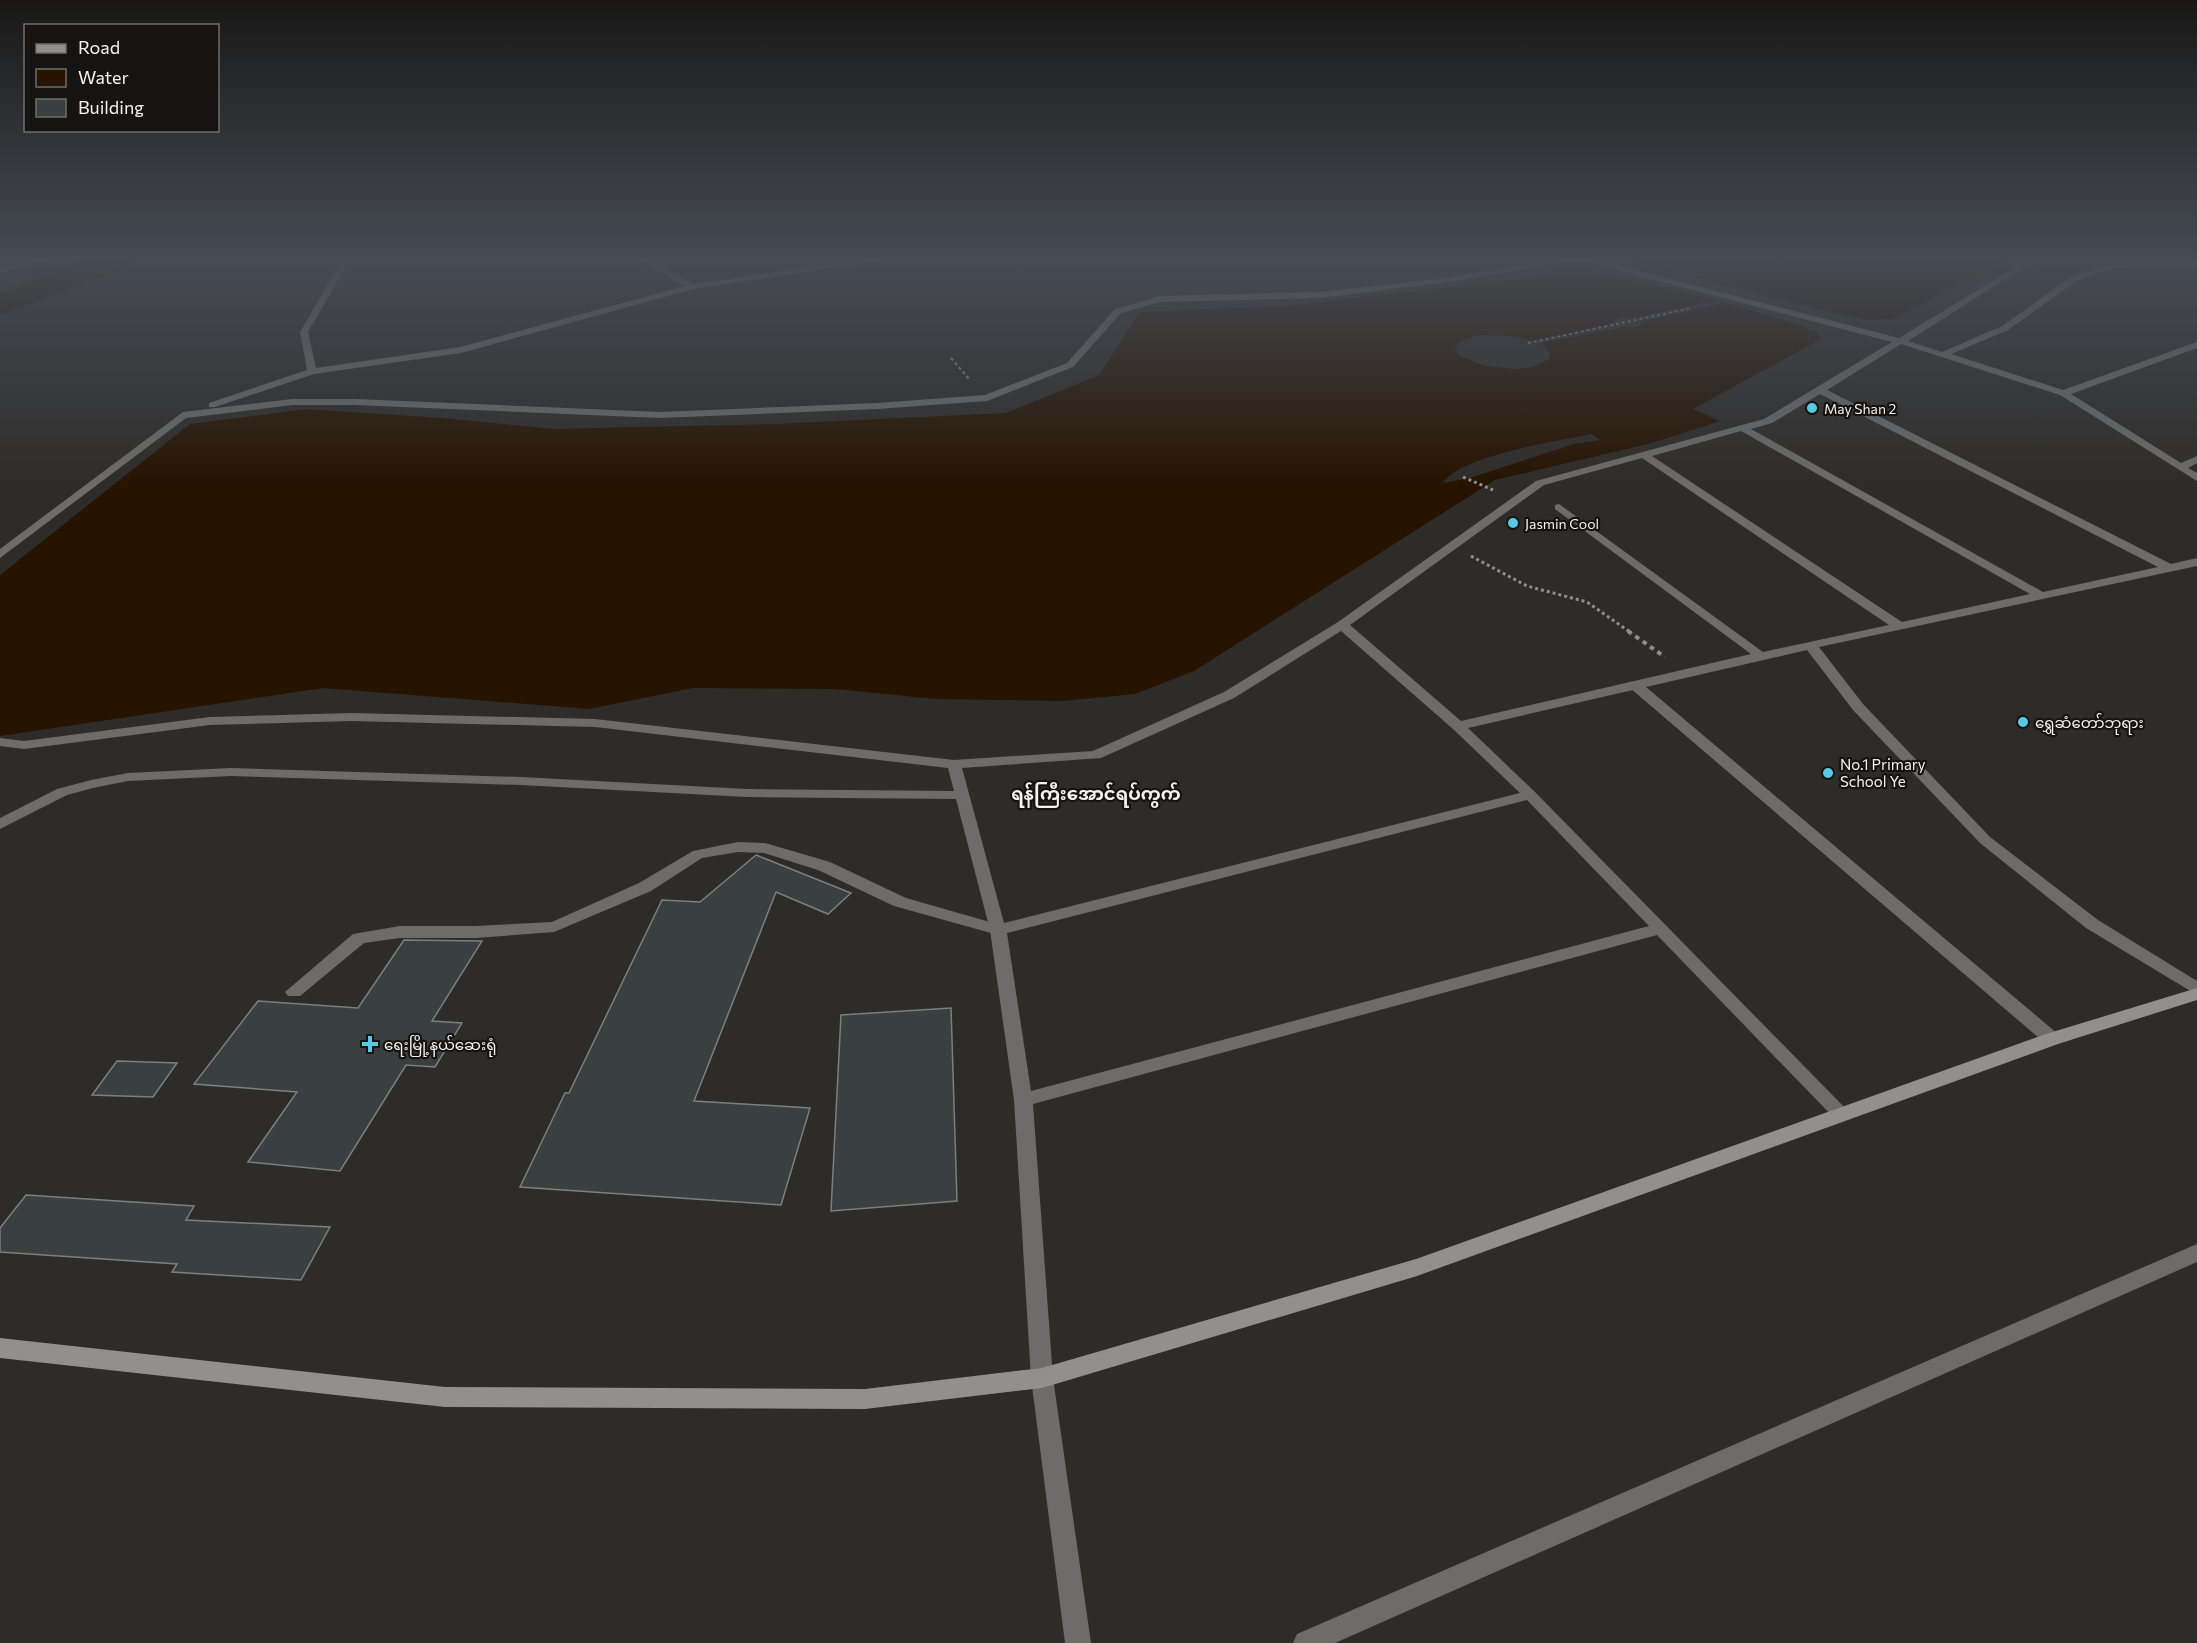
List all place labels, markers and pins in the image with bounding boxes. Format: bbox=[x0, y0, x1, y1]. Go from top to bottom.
place label: May Shan 2 bbox=[1824, 400, 1897, 417]
marker: May Shan 2 bbox=[1805, 401, 1819, 415]
place label: Jasmin Cool bbox=[1525, 515, 1599, 532]
marker: Jasmin Cool bbox=[1506, 516, 1520, 530]
place label: ရွှေဆံတော်ဘုရား bbox=[2035, 713, 2144, 735]
marker: ရွှေဆံတော်ဘုရား bbox=[2016, 715, 2030, 729]
place label: No.1 Primary School Ye bbox=[1840, 755, 1926, 790]
marker: No.1 Primary School Ye bbox=[1821, 766, 1835, 780]
marker: ရေးမြို့နယ်ဆေးရုံ bbox=[361, 1035, 379, 1053]
place label: ရေးမြို့နယ်ဆေးရုံ bbox=[384, 1035, 496, 1057]

